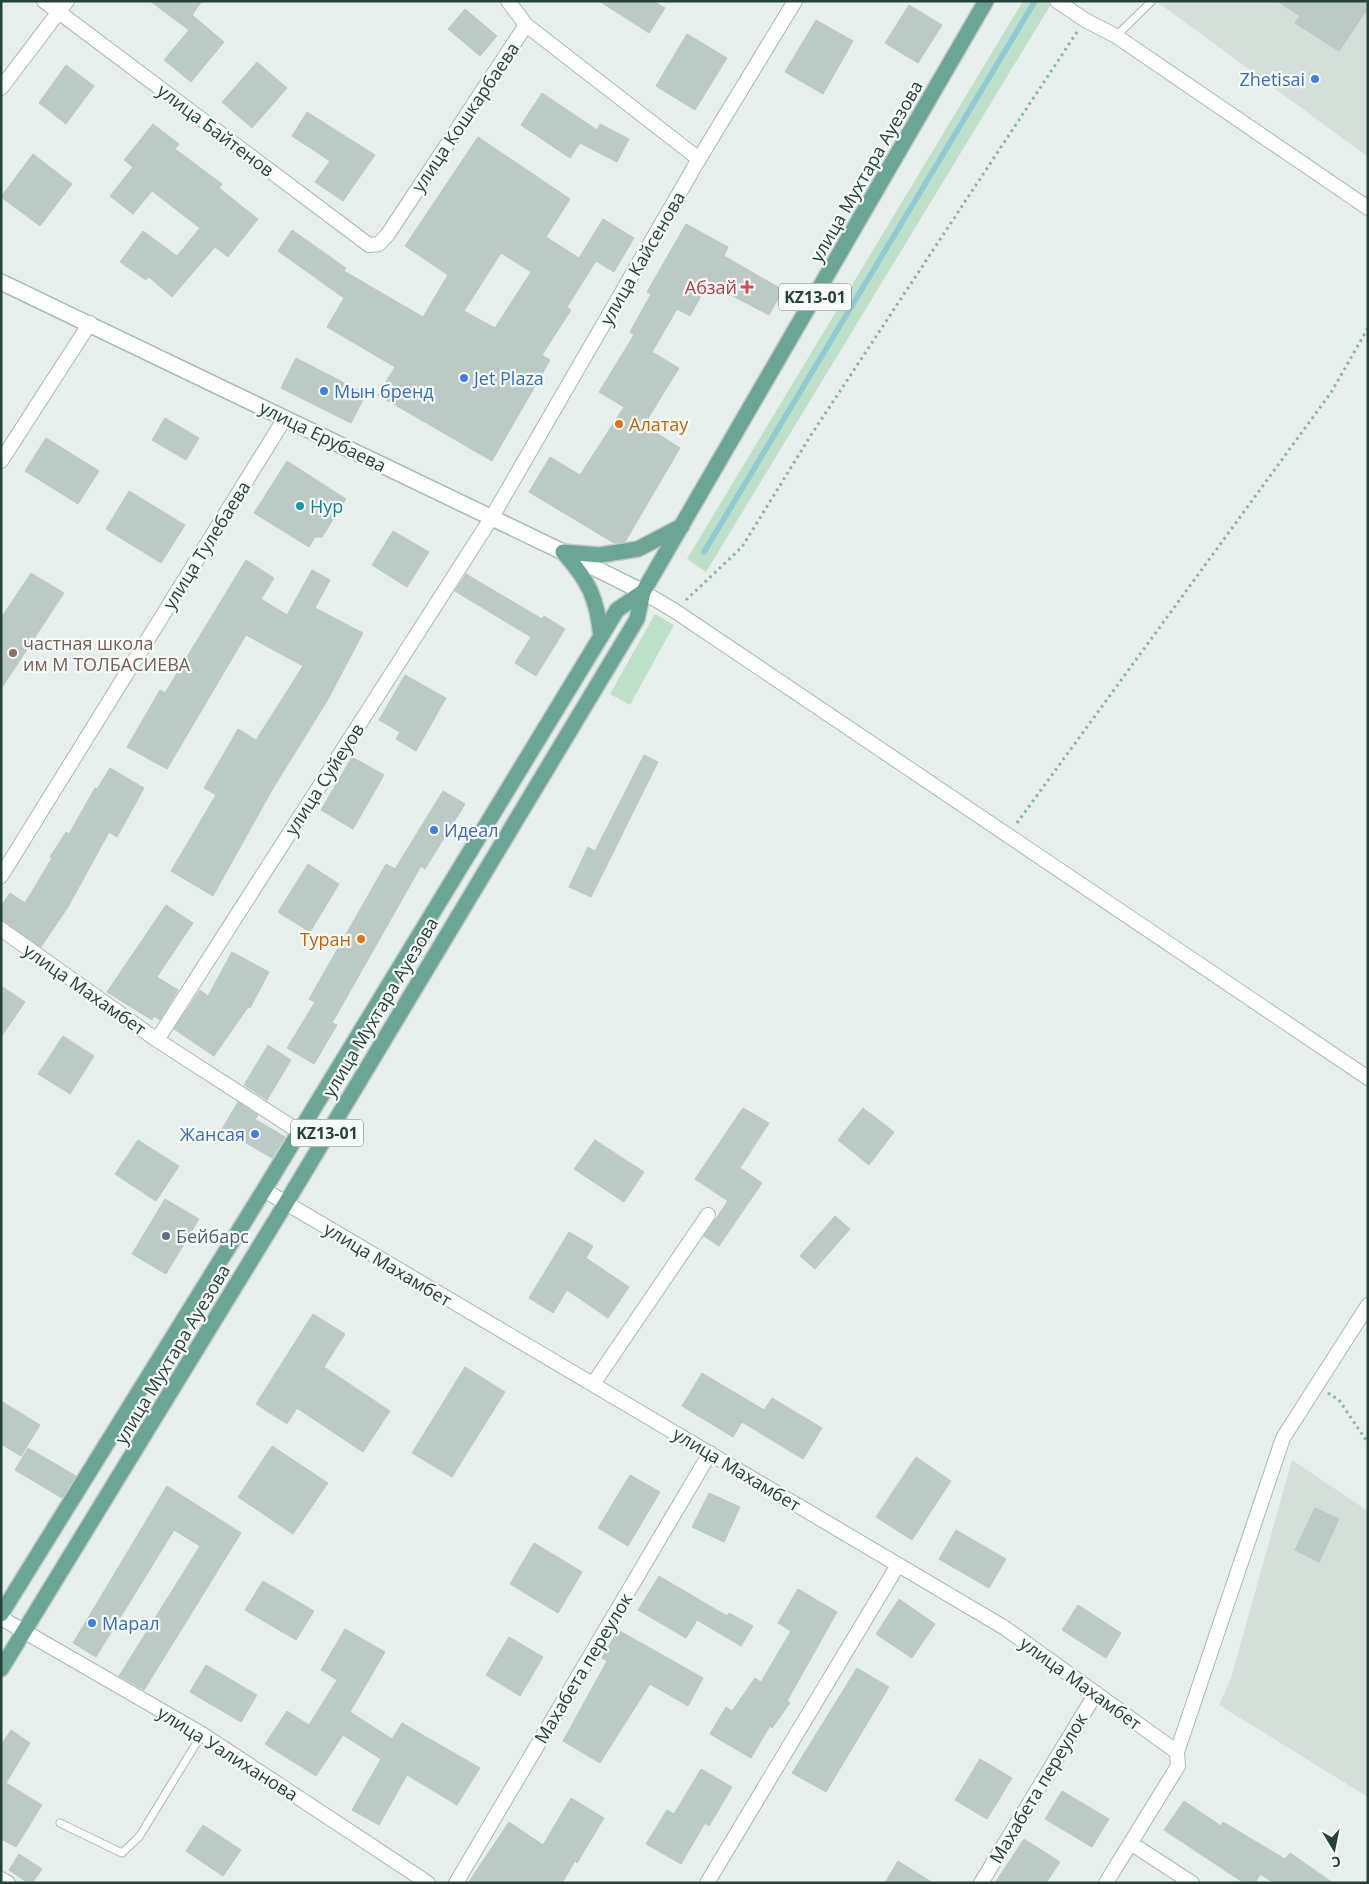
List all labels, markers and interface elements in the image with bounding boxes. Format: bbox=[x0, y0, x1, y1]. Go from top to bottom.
street label: улица Кошкарбаева bbox=[406, 37, 524, 197]
place label: Zhetisai bbox=[1239, 67, 1305, 91]
marker: Zhetisai bbox=[1309, 73, 1321, 85]
street label: улица Мухтара Ауезова bbox=[804, 76, 928, 266]
street label: улица Байтенов bbox=[153, 78, 279, 182]
street label: улица Кайсенова bbox=[594, 187, 690, 329]
place label: Абзай bbox=[685, 275, 737, 299]
marker: Абзай bbox=[741, 281, 753, 293]
road number: KZ13-01 bbox=[779, 284, 851, 310]
place label: Jet Plaza bbox=[472, 366, 544, 390]
marker: Jet Plaza bbox=[458, 372, 470, 384]
place label: Мын бренд bbox=[334, 379, 434, 403]
marker: Мын бренд bbox=[318, 385, 330, 397]
street label: улица Ерубаева bbox=[256, 395, 390, 477]
place label: Алатау bbox=[629, 412, 689, 436]
marker: Алатау bbox=[613, 418, 625, 430]
street label: улица Тулебаева bbox=[157, 476, 255, 614]
place label: Нур bbox=[310, 494, 343, 518]
marker: Нур bbox=[294, 500, 306, 512]
place label: частная школа им М ТОЛБАСИЕВА bbox=[23, 631, 191, 676]
marker: частная школа им М ТОЛБАСИЕВА bbox=[7, 647, 19, 659]
street label: улица Суйеуов bbox=[279, 718, 369, 840]
place label: Идеал bbox=[444, 818, 498, 842]
marker: Идеал bbox=[428, 824, 440, 836]
street label: улица Мухтара Ауезова bbox=[317, 913, 443, 1101]
place label: Туран bbox=[300, 927, 351, 951]
marker: Туран bbox=[355, 933, 367, 945]
street label: улица Махамбет bbox=[19, 938, 152, 1041]
road number: KZ13-01 bbox=[291, 1120, 363, 1146]
place label: Жансая bbox=[180, 1122, 245, 1146]
marker: Жансая bbox=[249, 1128, 261, 1140]
street label: улица Махамбет bbox=[320, 1216, 457, 1312]
place label: Бейбарс bbox=[176, 1224, 249, 1248]
marker: Бейбарс bbox=[160, 1230, 172, 1242]
street label: улица Мухтара Ауезова bbox=[109, 1260, 235, 1448]
street label: улица Махамбет bbox=[669, 1421, 806, 1517]
street label: Махабета переулок bbox=[529, 1588, 638, 1748]
place label: Марал bbox=[102, 1611, 160, 1635]
marker: Марал bbox=[86, 1617, 98, 1629]
street label: улица Махамбет bbox=[1015, 1631, 1147, 1736]
street label: улица Уалиханова bbox=[153, 1700, 303, 1806]
street label: Махабета переулок bbox=[984, 1708, 1093, 1868]
north arrow bbox=[1309, 1824, 1359, 1874]
text: С bbox=[1330, 1852, 1342, 1872]

